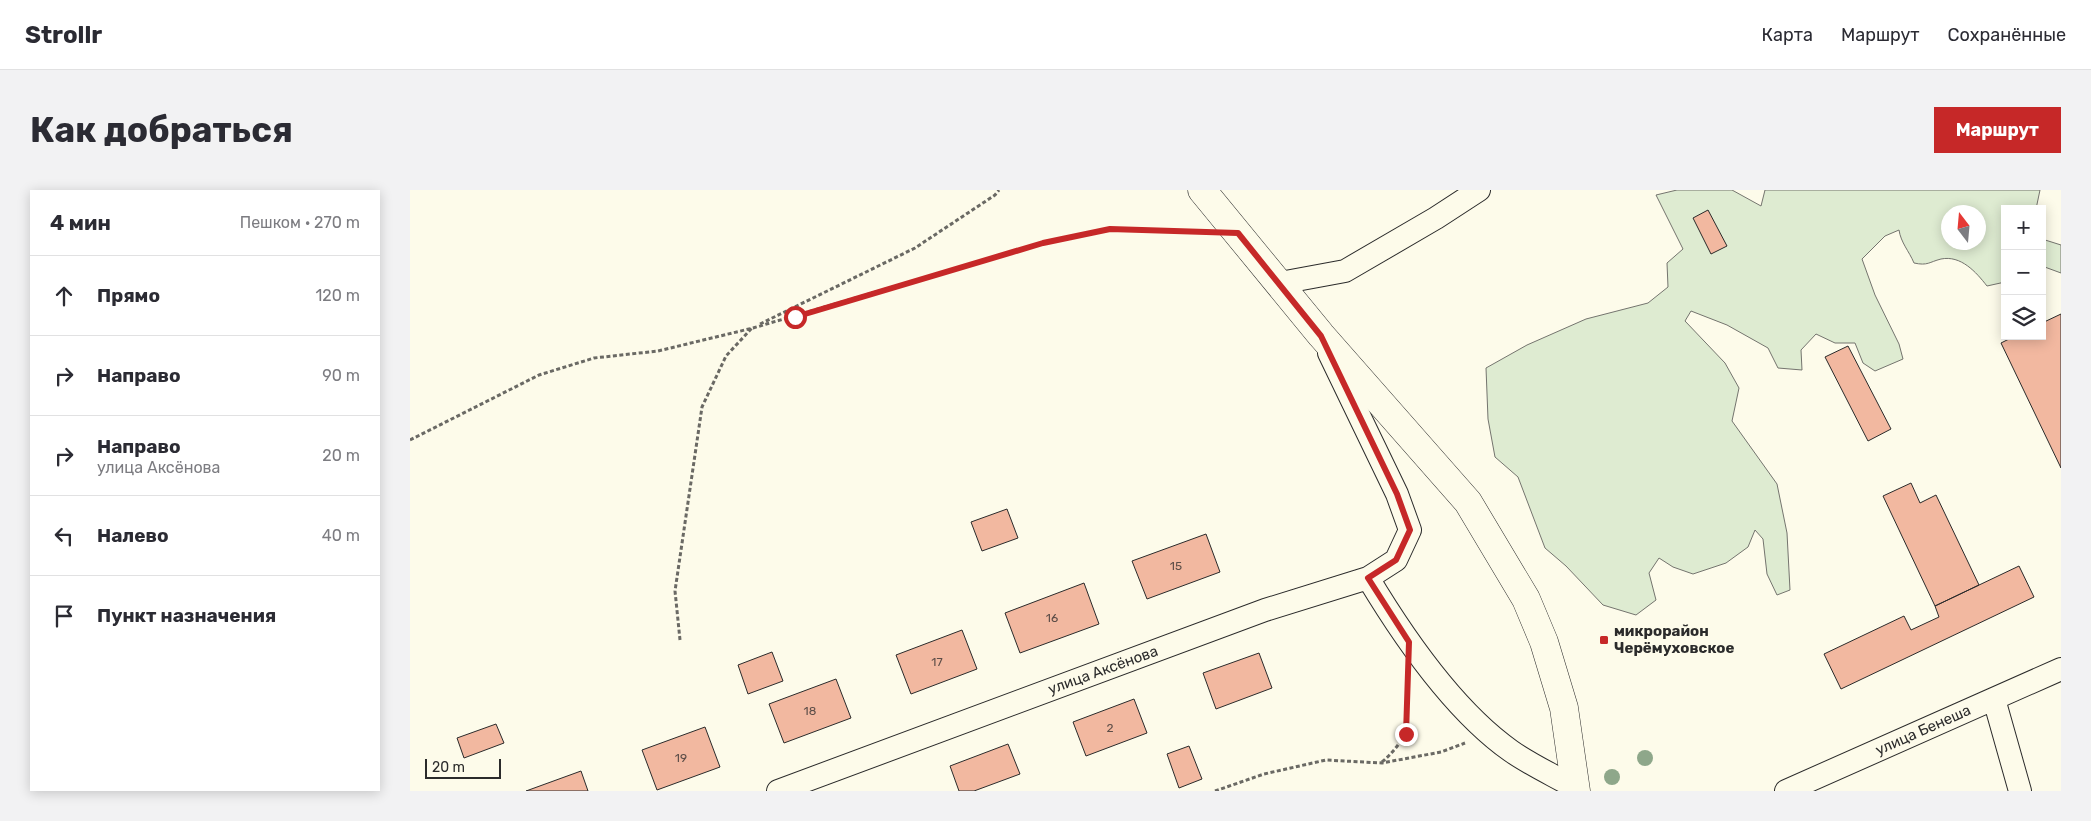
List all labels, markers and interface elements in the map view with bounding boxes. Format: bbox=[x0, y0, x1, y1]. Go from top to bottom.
text: Strollr bbox=[25, 21, 102, 49]
text: Карта bbox=[1762, 24, 1813, 46]
text: Маршрут bbox=[1841, 24, 1920, 46]
text: Сохранённые bbox=[1948, 24, 2066, 46]
button: Маршрут bbox=[1934, 107, 2061, 153]
text: Как добраться bbox=[30, 109, 293, 151]
north arrow bbox=[1941, 205, 1986, 250]
map controls bbox=[2001, 205, 2046, 340]
button: + bbox=[2001, 205, 2046, 250]
text: 4 мин bbox=[50, 210, 111, 235]
text: Пешком · 270 m bbox=[240, 213, 360, 232]
button: − bbox=[2001, 250, 2046, 295]
icon: ahead bbox=[50, 282, 78, 310]
text: Прямо bbox=[97, 284, 160, 307]
text: 120 m bbox=[315, 286, 360, 305]
button: layers bbox=[2001, 295, 2046, 340]
route start bbox=[784, 306, 807, 329]
icon: right bbox=[50, 362, 78, 390]
text: Направо bbox=[97, 364, 181, 387]
text: 90 m bbox=[322, 366, 360, 385]
text: Направо bbox=[97, 435, 181, 458]
icon: right bbox=[50, 442, 78, 470]
text: 20 m bbox=[322, 446, 360, 465]
text: улица Аксёнова bbox=[97, 458, 220, 477]
icon: left bbox=[50, 522, 78, 550]
text: Налево bbox=[97, 524, 169, 547]
text: 40 m bbox=[322, 526, 360, 545]
house number: 15 bbox=[1170, 559, 1182, 573]
icon: arrive bbox=[50, 602, 78, 630]
text: Пункт назначения bbox=[97, 604, 276, 627]
house number: 16 bbox=[1046, 611, 1058, 625]
place label: микрорайон Черёмуховское bbox=[1614, 622, 1734, 657]
marker: микрорайон Черёмуховское bbox=[1598, 634, 1610, 646]
street label: улица Аксёнова bbox=[1046, 642, 1160, 698]
house number: 17 bbox=[931, 655, 943, 669]
street label: улица Бенеша bbox=[1873, 701, 1973, 759]
house number: 18 bbox=[804, 704, 816, 718]
house number: 2 bbox=[1106, 721, 1114, 735]
route end bbox=[1395, 723, 1418, 746]
house number: 19 bbox=[675, 751, 687, 765]
scale bar bbox=[425, 756, 501, 779]
text: 20 m bbox=[432, 759, 465, 776]

